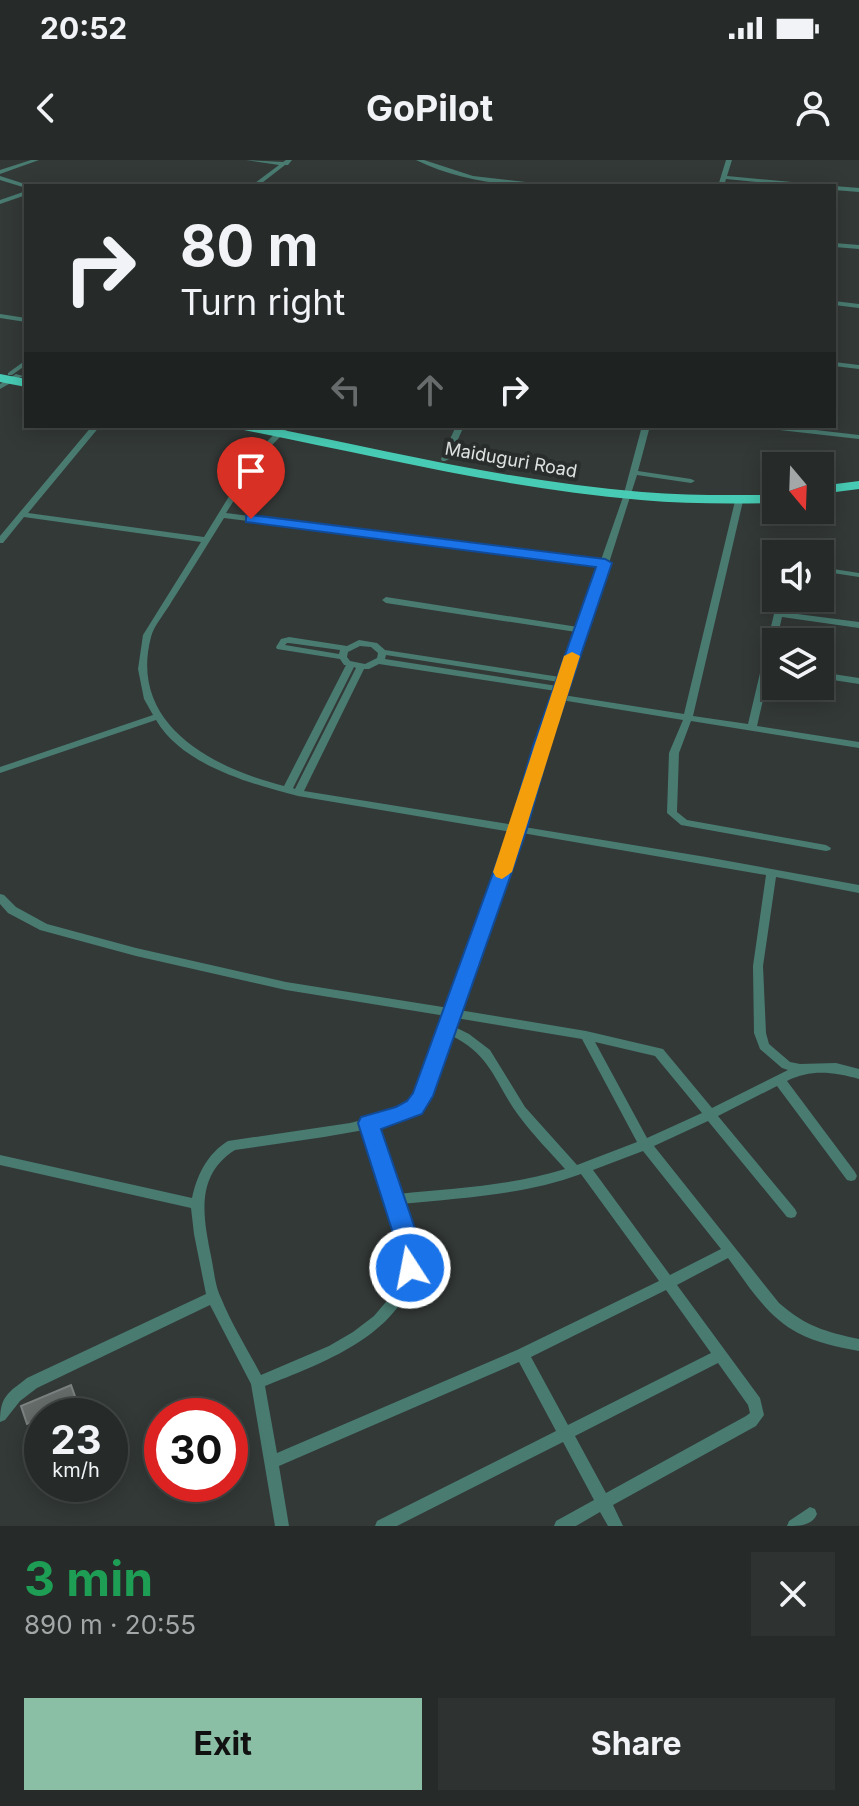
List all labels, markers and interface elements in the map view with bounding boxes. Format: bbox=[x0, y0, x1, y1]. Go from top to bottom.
text: 20:52 bbox=[40, 10, 127, 46]
icon: back bbox=[24, 86, 68, 130]
text: GoPilot bbox=[366, 86, 493, 130]
icon: person bbox=[791, 86, 835, 130]
text: 80 m bbox=[180, 212, 319, 280]
icon: right bbox=[48, 216, 152, 320]
text: Turn right bbox=[180, 280, 345, 324]
icon: left bbox=[324, 368, 368, 412]
icon: ahead bbox=[408, 368, 452, 412]
icon: right bbox=[492, 368, 536, 412]
pin bbox=[217, 437, 285, 519]
street label: Maiduguri Road bbox=[443, 438, 579, 481]
icon: arrive bbox=[229, 449, 273, 493]
north arrow bbox=[762, 452, 834, 524]
map controls bbox=[762, 452, 834, 700]
button: sound bbox=[762, 540, 834, 612]
button: layers bbox=[762, 628, 834, 700]
position arrow bbox=[368, 1226, 452, 1310]
speed limit sign: 30 bbox=[144, 1398, 248, 1502]
text: 23 bbox=[50, 1415, 102, 1464]
text: km/h bbox=[52, 1458, 100, 1482]
text: 3 min bbox=[24, 1549, 153, 1608]
button: close bbox=[751, 1552, 835, 1636]
text: 890 m · 20:55 bbox=[24, 1609, 196, 1640]
button: Exit bbox=[24, 1698, 422, 1790]
button: Share bbox=[438, 1698, 835, 1790]

